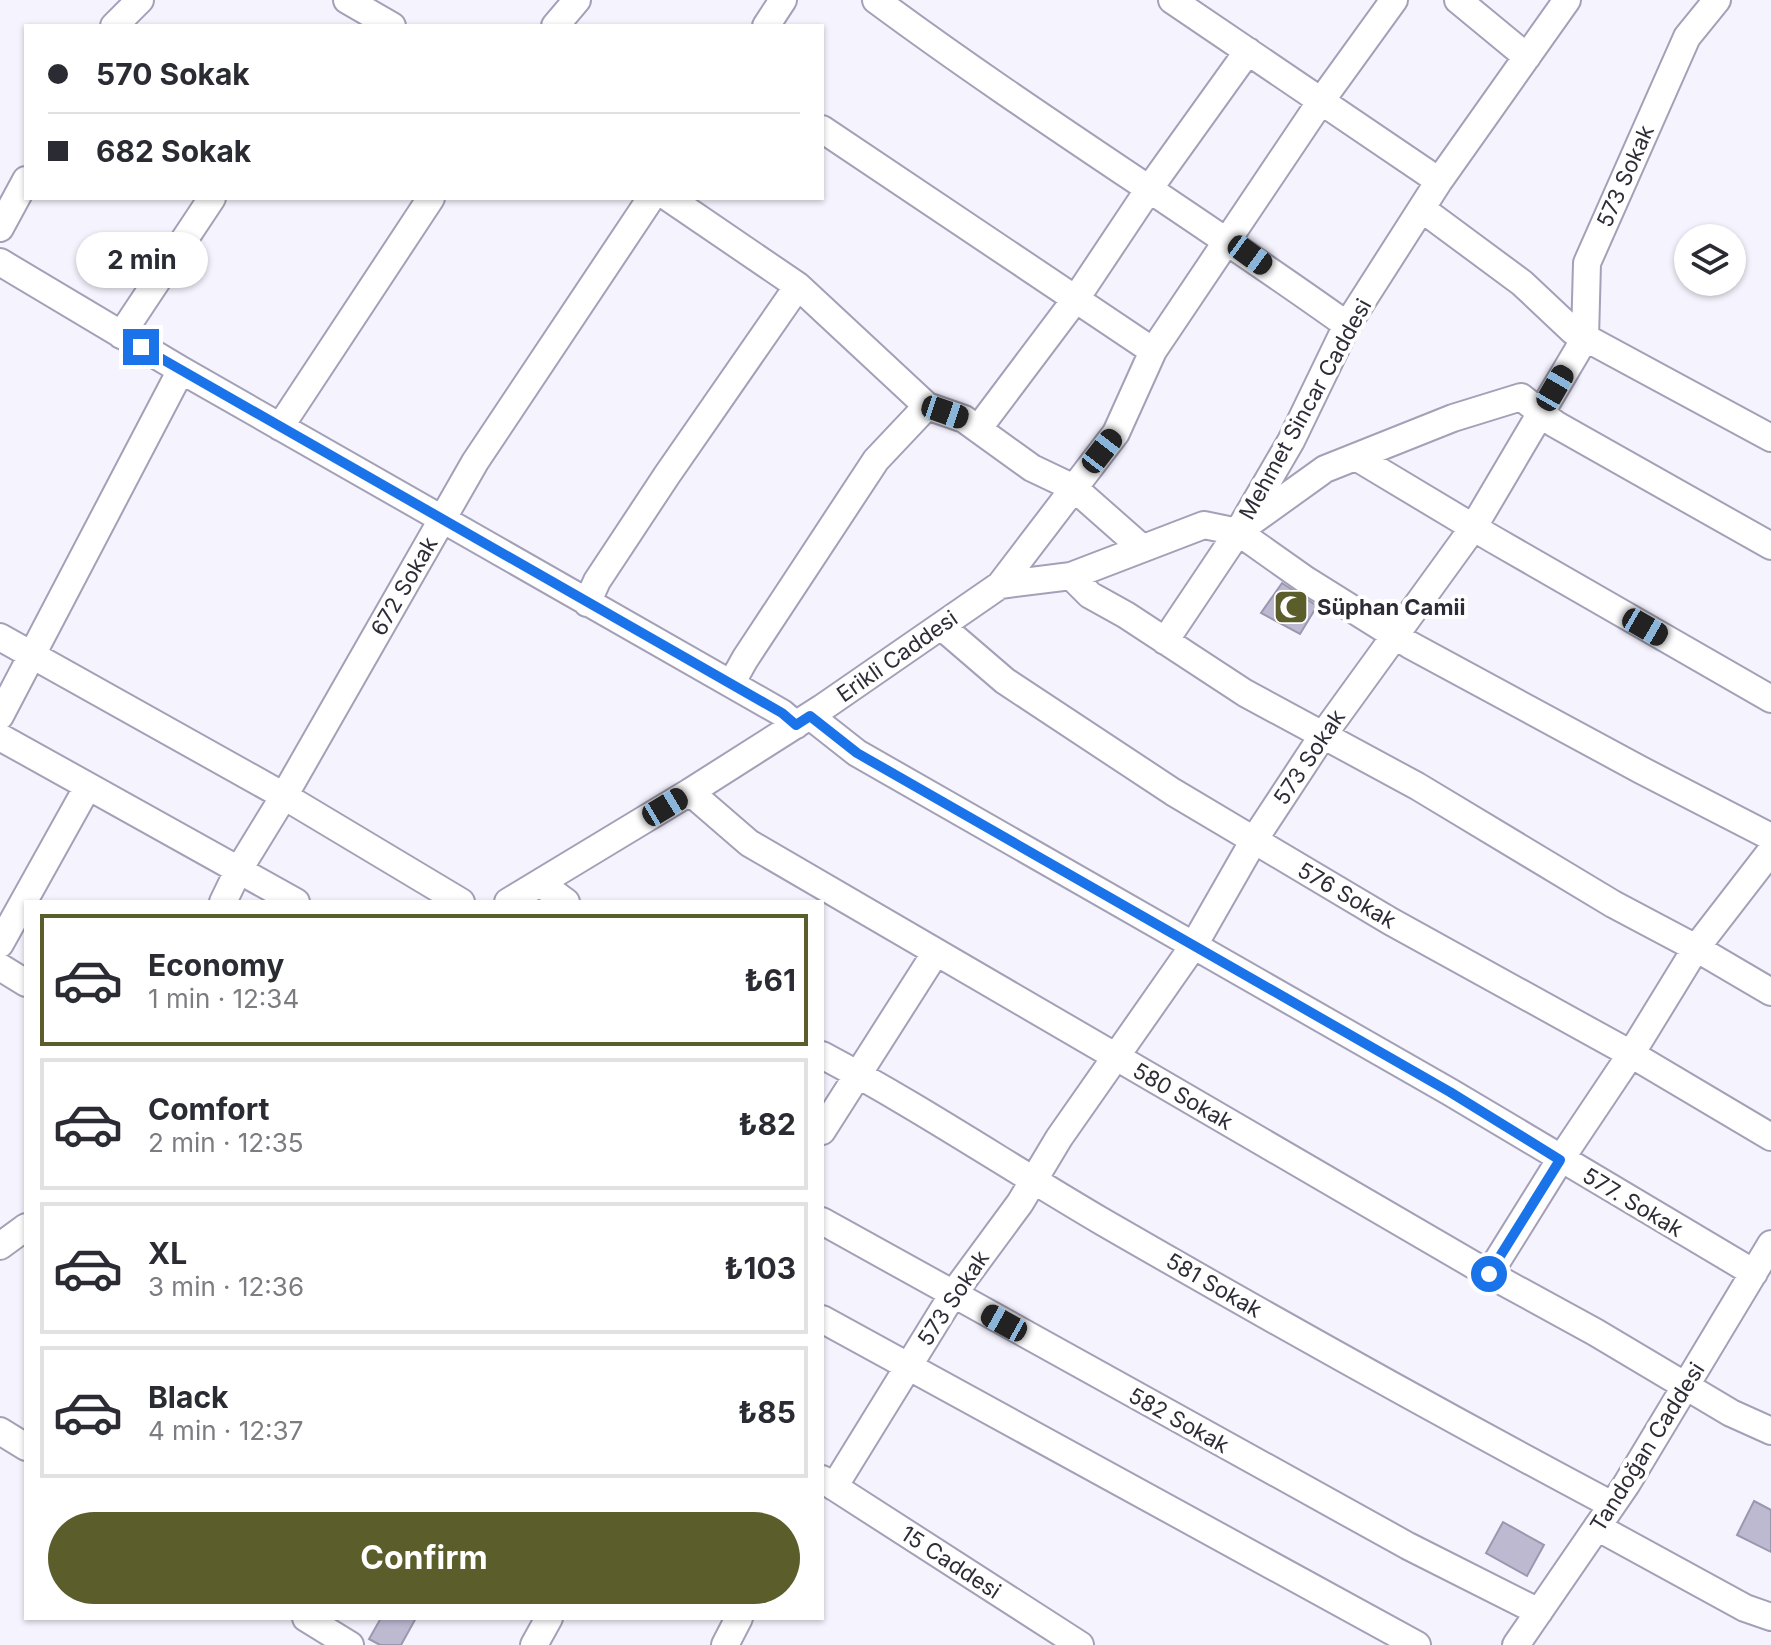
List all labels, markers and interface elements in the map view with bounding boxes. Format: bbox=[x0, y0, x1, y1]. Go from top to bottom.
text: 570 Sokak bbox=[96, 56, 250, 92]
street label: 573 Sokak bbox=[1591, 121, 1659, 231]
text: 682 Sokak bbox=[96, 133, 251, 169]
map controls bbox=[1674, 224, 1746, 296]
button: layers bbox=[1674, 224, 1746, 296]
callout: 2 min bbox=[75, 231, 207, 287]
car bbox=[1224, 231, 1276, 279]
text: 2 min bbox=[107, 244, 177, 275]
street label: Mehmet Sincar Caddesi bbox=[1233, 294, 1377, 524]
route end bbox=[123, 329, 159, 365]
car bbox=[1533, 361, 1577, 415]
car bbox=[918, 393, 972, 431]
car bbox=[1078, 425, 1126, 477]
street label: 672 Sokak bbox=[365, 532, 443, 640]
mosque icon: Süphan Camii bbox=[1272, 588, 1310, 626]
place label: Süphan Camii bbox=[1317, 594, 1465, 620]
street label: Erikli Caddesi bbox=[832, 605, 962, 707]
car bbox=[1618, 605, 1672, 649]
street label: 573 Sokak bbox=[1268, 705, 1350, 809]
car bbox=[638, 784, 692, 830]
street label: 576 Sokak bbox=[1293, 856, 1401, 934]
icon: car bbox=[52, 944, 124, 1016]
text: Economy bbox=[148, 947, 284, 983]
text: ₺61 bbox=[744, 962, 796, 998]
text: 1 min · 12:34 bbox=[148, 983, 299, 1014]
street label: 580 Sokak bbox=[1128, 1057, 1238, 1135]
icon: car bbox=[52, 1088, 124, 1160]
text: Comfort bbox=[148, 1091, 269, 1127]
text: ₺82 bbox=[738, 1106, 796, 1142]
text: 2 min · 12:35 bbox=[148, 1127, 304, 1158]
street label: 577. Sokak bbox=[1578, 1162, 1688, 1242]
icon: car bbox=[52, 1232, 124, 1304]
text: XL bbox=[148, 1235, 187, 1271]
street label: 573 Sokak bbox=[912, 1246, 994, 1350]
street label: 581 Sokak bbox=[1162, 1247, 1266, 1323]
text: ₺103 bbox=[724, 1250, 796, 1286]
route start bbox=[1471, 1256, 1507, 1292]
text: 3 min · 12:36 bbox=[148, 1271, 304, 1302]
car bbox=[977, 1301, 1031, 1345]
street label: Tandoğan Caddesi bbox=[1584, 1358, 1710, 1536]
icon: car bbox=[52, 1376, 124, 1448]
text: Black bbox=[148, 1379, 228, 1415]
street label: 582 Sokak bbox=[1124, 1382, 1234, 1458]
text: ₺85 bbox=[738, 1394, 796, 1430]
text: 4 min · 12:37 bbox=[148, 1415, 303, 1446]
button: Confirm bbox=[48, 1512, 800, 1604]
street label: 15 Caddesi bbox=[896, 1520, 1006, 1604]

